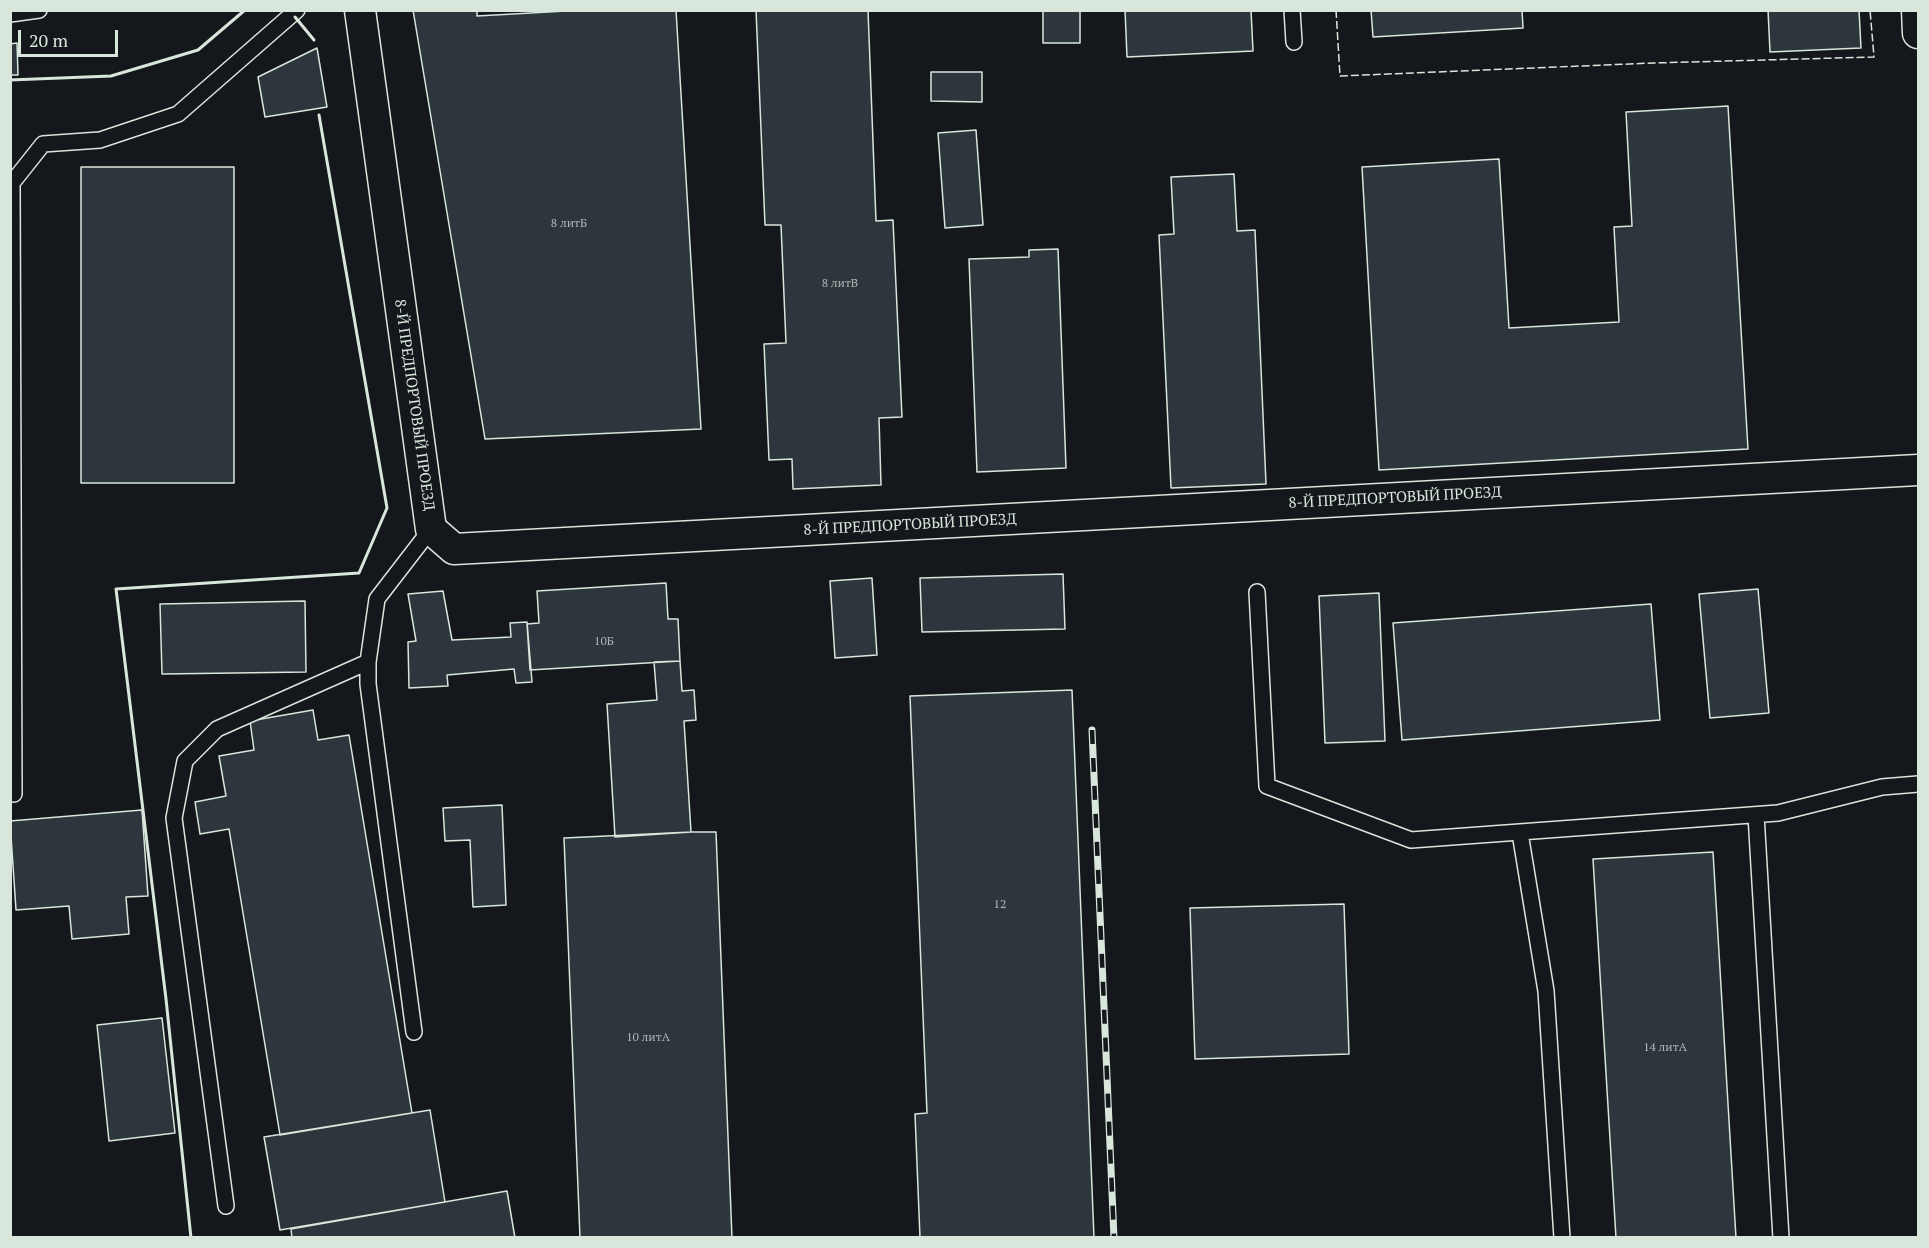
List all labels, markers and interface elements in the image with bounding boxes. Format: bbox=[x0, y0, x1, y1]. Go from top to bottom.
scale bar bbox=[21, 18, 122, 56]
text: 20 m bbox=[29, 28, 68, 52]
house number: 8 литБ bbox=[551, 217, 587, 231]
house number: 8 литВ bbox=[822, 277, 858, 291]
street label: 8-Й ПРЕДПОРТОВЫЙ ПРОЕЗД bbox=[390, 298, 438, 512]
street label: 8-Й ПРЕДПОРТОВЫЙ ПРОЕЗД bbox=[1288, 483, 1502, 513]
street label: 8-Й ПРЕДПОРТОВЫЙ ПРОЕЗД bbox=[803, 510, 1017, 540]
house number: 10Б bbox=[594, 635, 614, 649]
house number: 12 bbox=[994, 898, 1006, 912]
house number: 10 литА bbox=[626, 1031, 670, 1045]
house number: 14 литА bbox=[1643, 1041, 1687, 1055]

